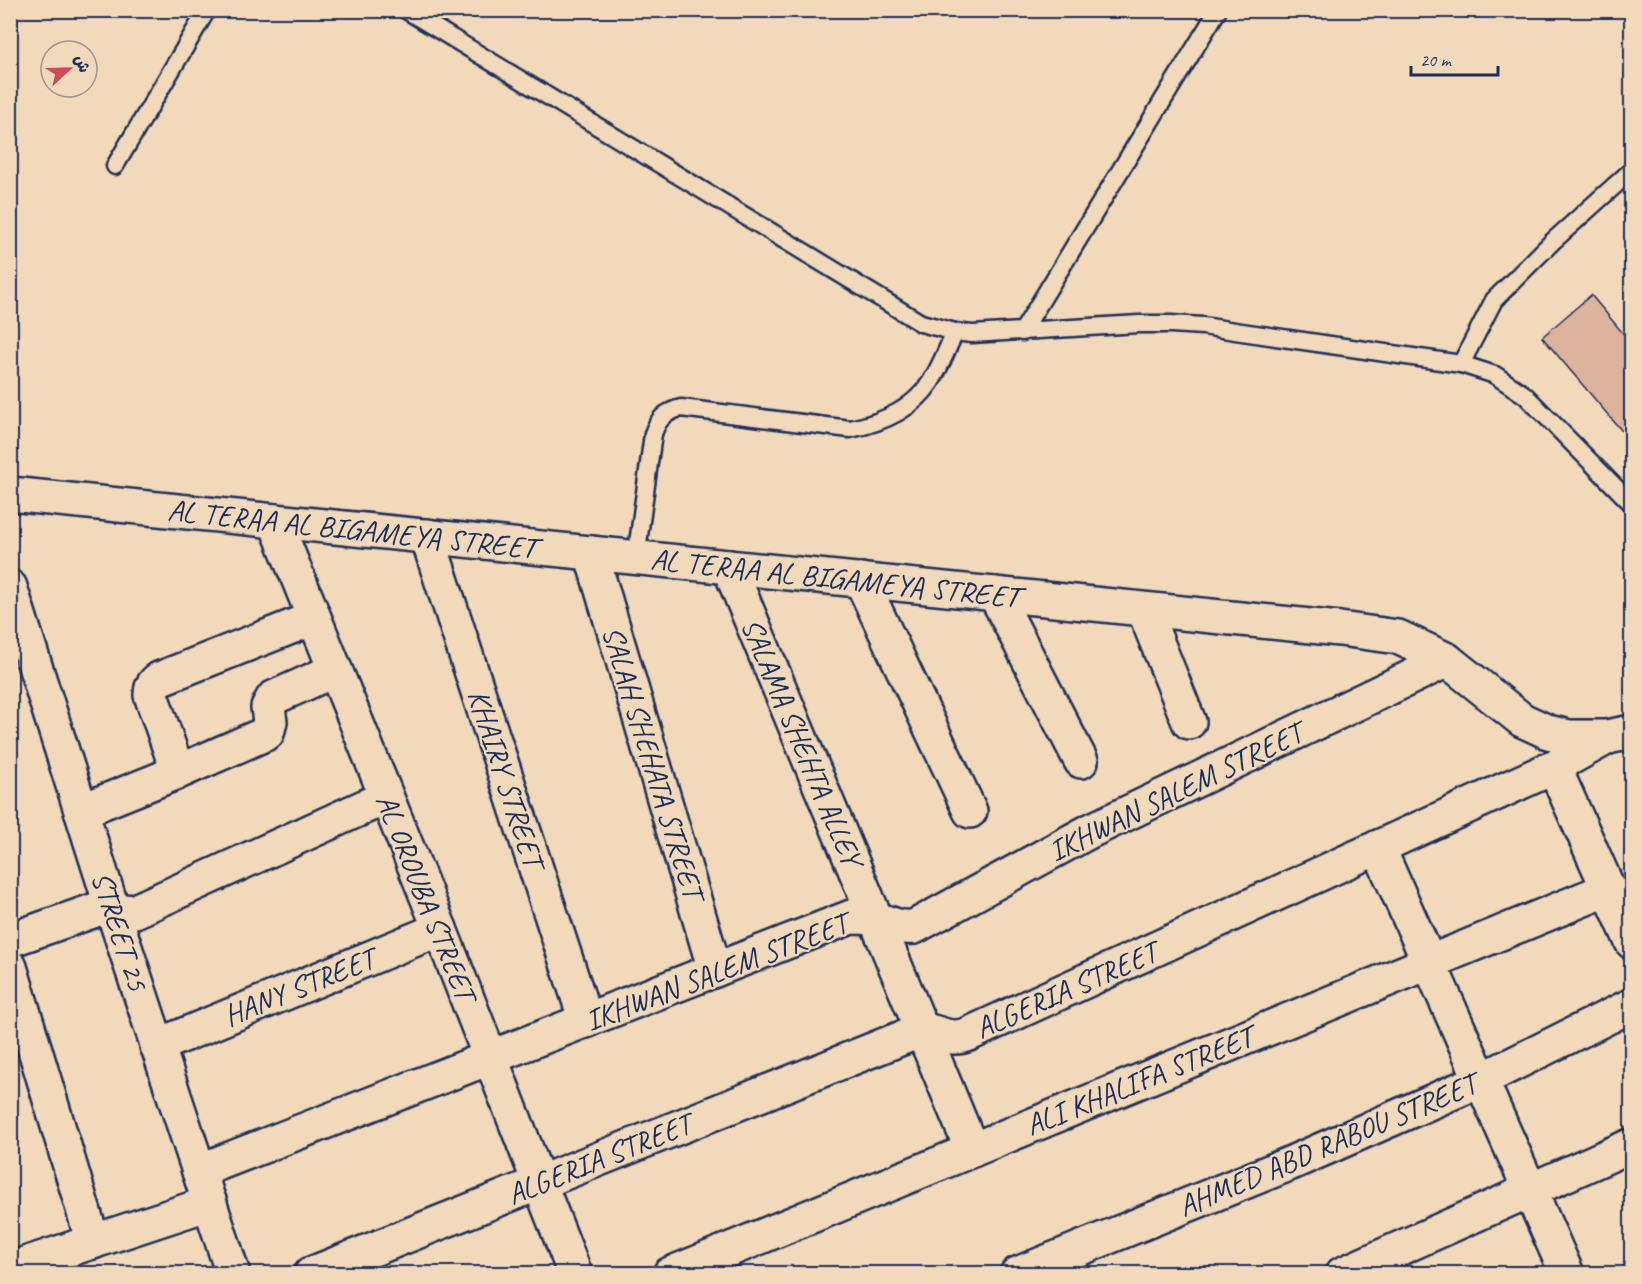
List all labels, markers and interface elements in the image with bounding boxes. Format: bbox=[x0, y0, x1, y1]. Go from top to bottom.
north arrow bbox=[39, 39, 99, 99]
scale bar bbox=[1411, 39, 1498, 77]
text: 20 m bbox=[1420, 49, 1453, 71]
text: ش bbox=[69, 52, 95, 76]
street label: AL TERAA AL BIGAMEYA STREET bbox=[166, 491, 545, 568]
street label: AL TERAA AL BIGAMEYA STREET bbox=[649, 540, 1028, 617]
street label: SALAMA SHEHTA ALLEY bbox=[733, 612, 874, 877]
street label: SALAH SHEHATA STREET bbox=[594, 622, 715, 909]
street label: KHAIRY STREET bbox=[459, 685, 555, 878]
street label: IKHWAN SALEM STREET bbox=[1042, 711, 1314, 870]
street label: AL OROUBA STREET bbox=[367, 788, 487, 1012]
street label: STREET 25 bbox=[83, 867, 157, 997]
street label: IKHWAN SALEM STREET bbox=[580, 902, 859, 1039]
street label: ALGERIA STREET bbox=[969, 930, 1169, 1047]
street label: HANY STREET bbox=[218, 937, 386, 1034]
street label: ALI KHALIFA STREET bbox=[1020, 1015, 1265, 1144]
street label: AHMED ABD RABOU STREET bbox=[1172, 1062, 1488, 1225]
street label: ALGERIA STREET bbox=[501, 1102, 702, 1213]

